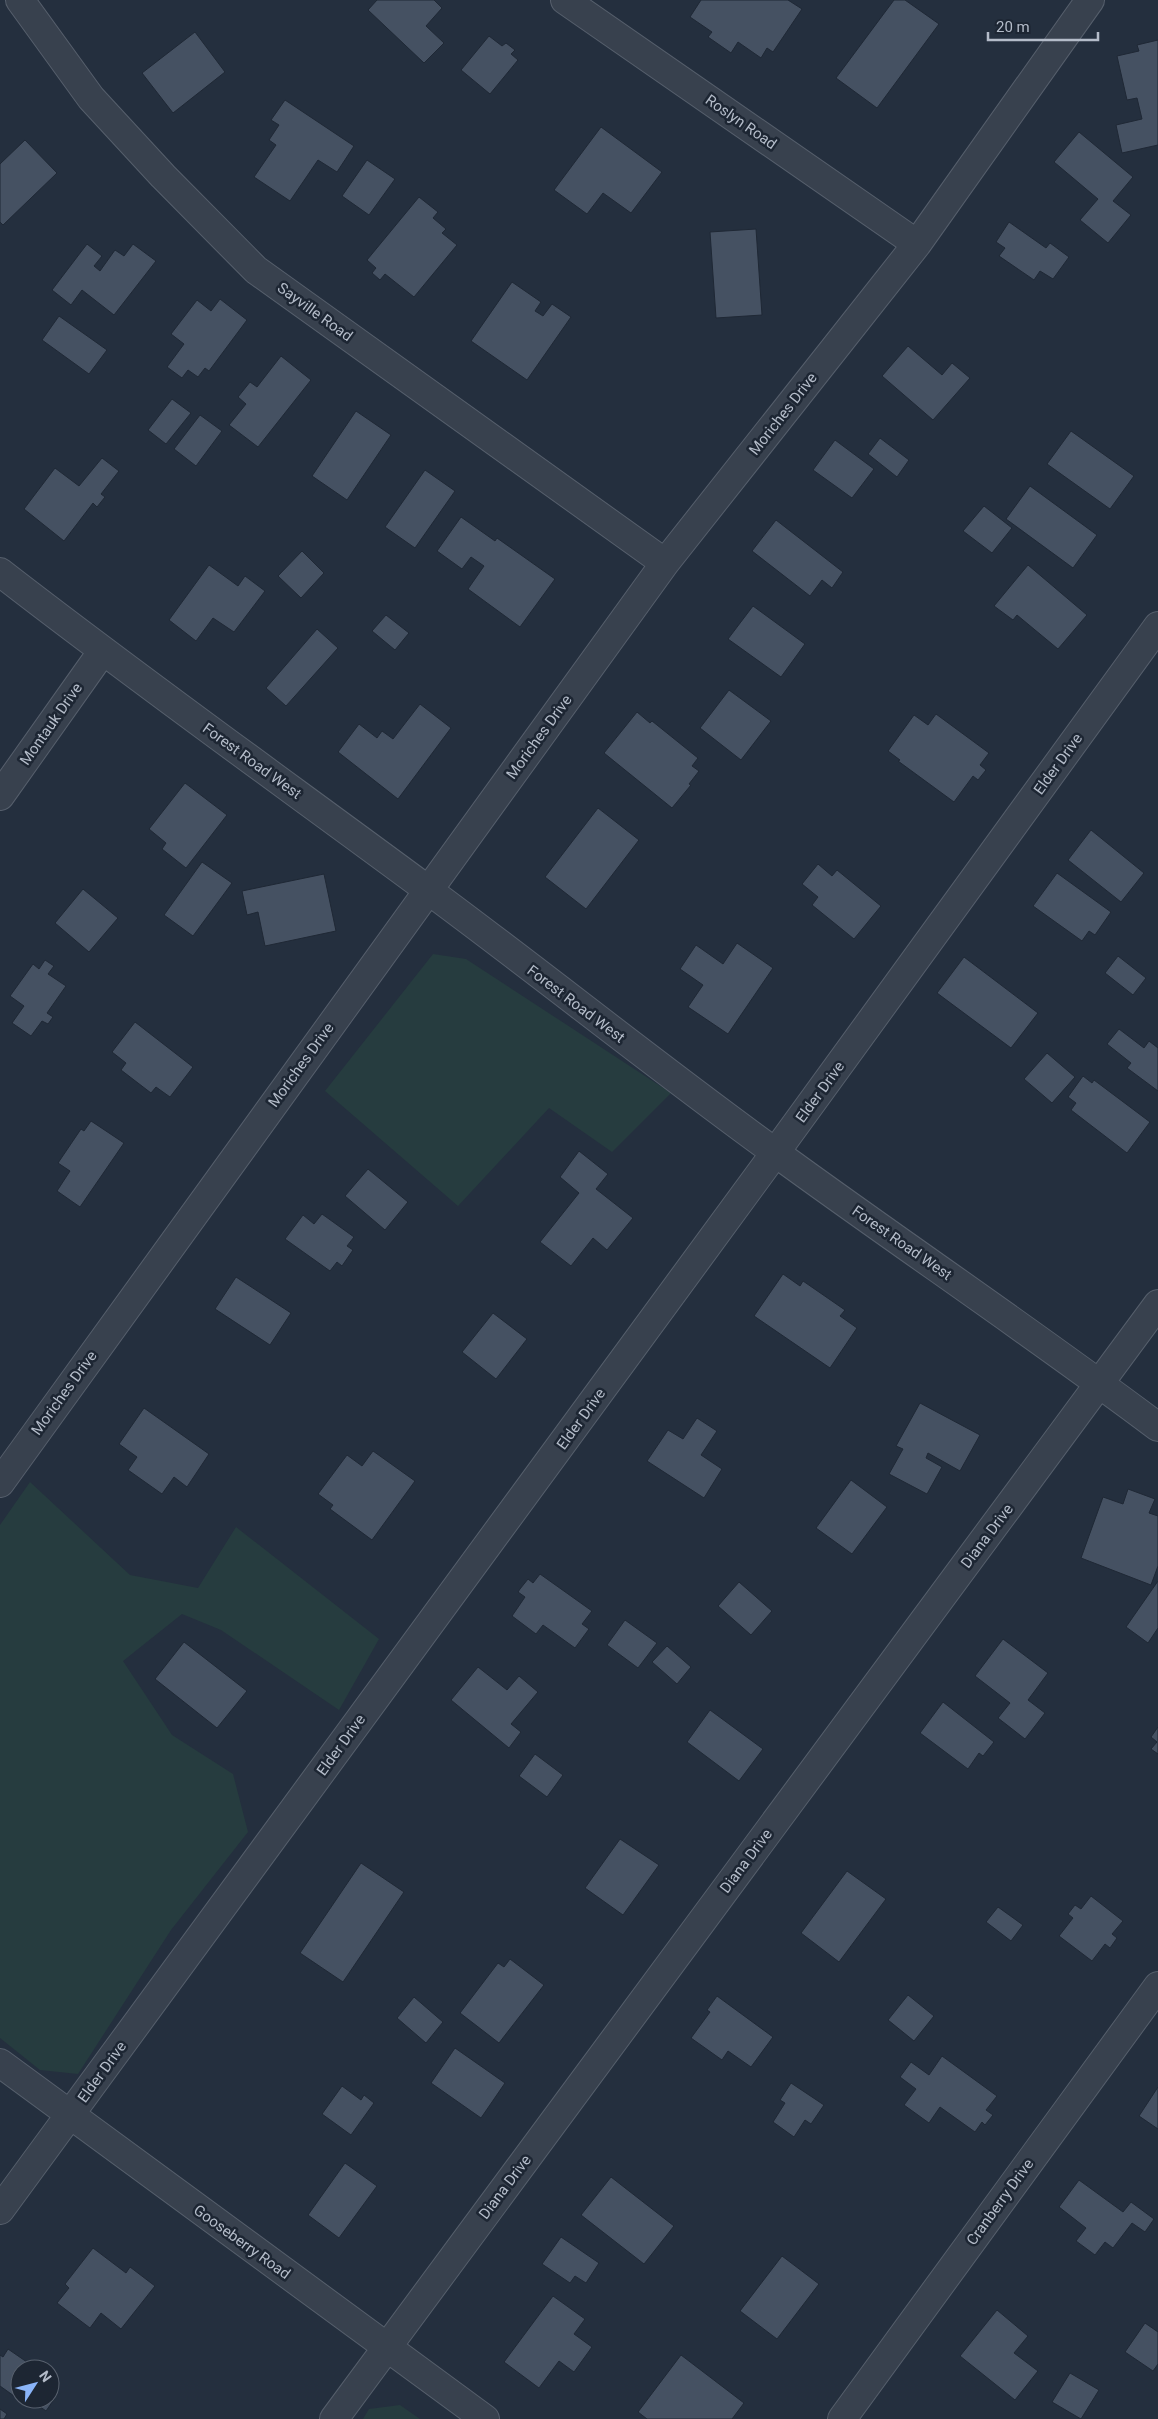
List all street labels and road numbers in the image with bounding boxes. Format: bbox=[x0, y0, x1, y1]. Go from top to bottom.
street label: Roslyn Road bbox=[702, 91, 780, 153]
street label: Sayville Road bbox=[274, 279, 356, 345]
street label: Moriches Drive bbox=[745, 369, 821, 459]
street label: Montauk Drive bbox=[16, 679, 86, 769]
street label: Moriches Drive bbox=[502, 691, 576, 783]
street label: Forest Road West bbox=[199, 719, 305, 803]
street label: Elder Drive bbox=[1030, 730, 1086, 798]
street label: Forest Road West bbox=[524, 961, 629, 1047]
street label: Moriches Drive bbox=[264, 1019, 338, 1111]
street label: Elder Drive bbox=[792, 1058, 848, 1126]
street label: Forest Road West bbox=[849, 1202, 955, 1284]
street label: Moriches Drive bbox=[27, 1347, 101, 1439]
street label: Elder Drive bbox=[553, 1385, 609, 1453]
street label: Diana Drive bbox=[957, 1500, 1017, 1572]
street label: Elder Drive bbox=[313, 1711, 369, 1779]
street label: Diana Drive bbox=[716, 1825, 776, 1897]
street label: Elder Drive bbox=[74, 2038, 130, 2106]
street label: Diana Drive bbox=[475, 2151, 535, 2223]
street label: Cranberry Drive bbox=[963, 2155, 1037, 2249]
street label: Gooseberry Road bbox=[190, 2201, 294, 2283]

